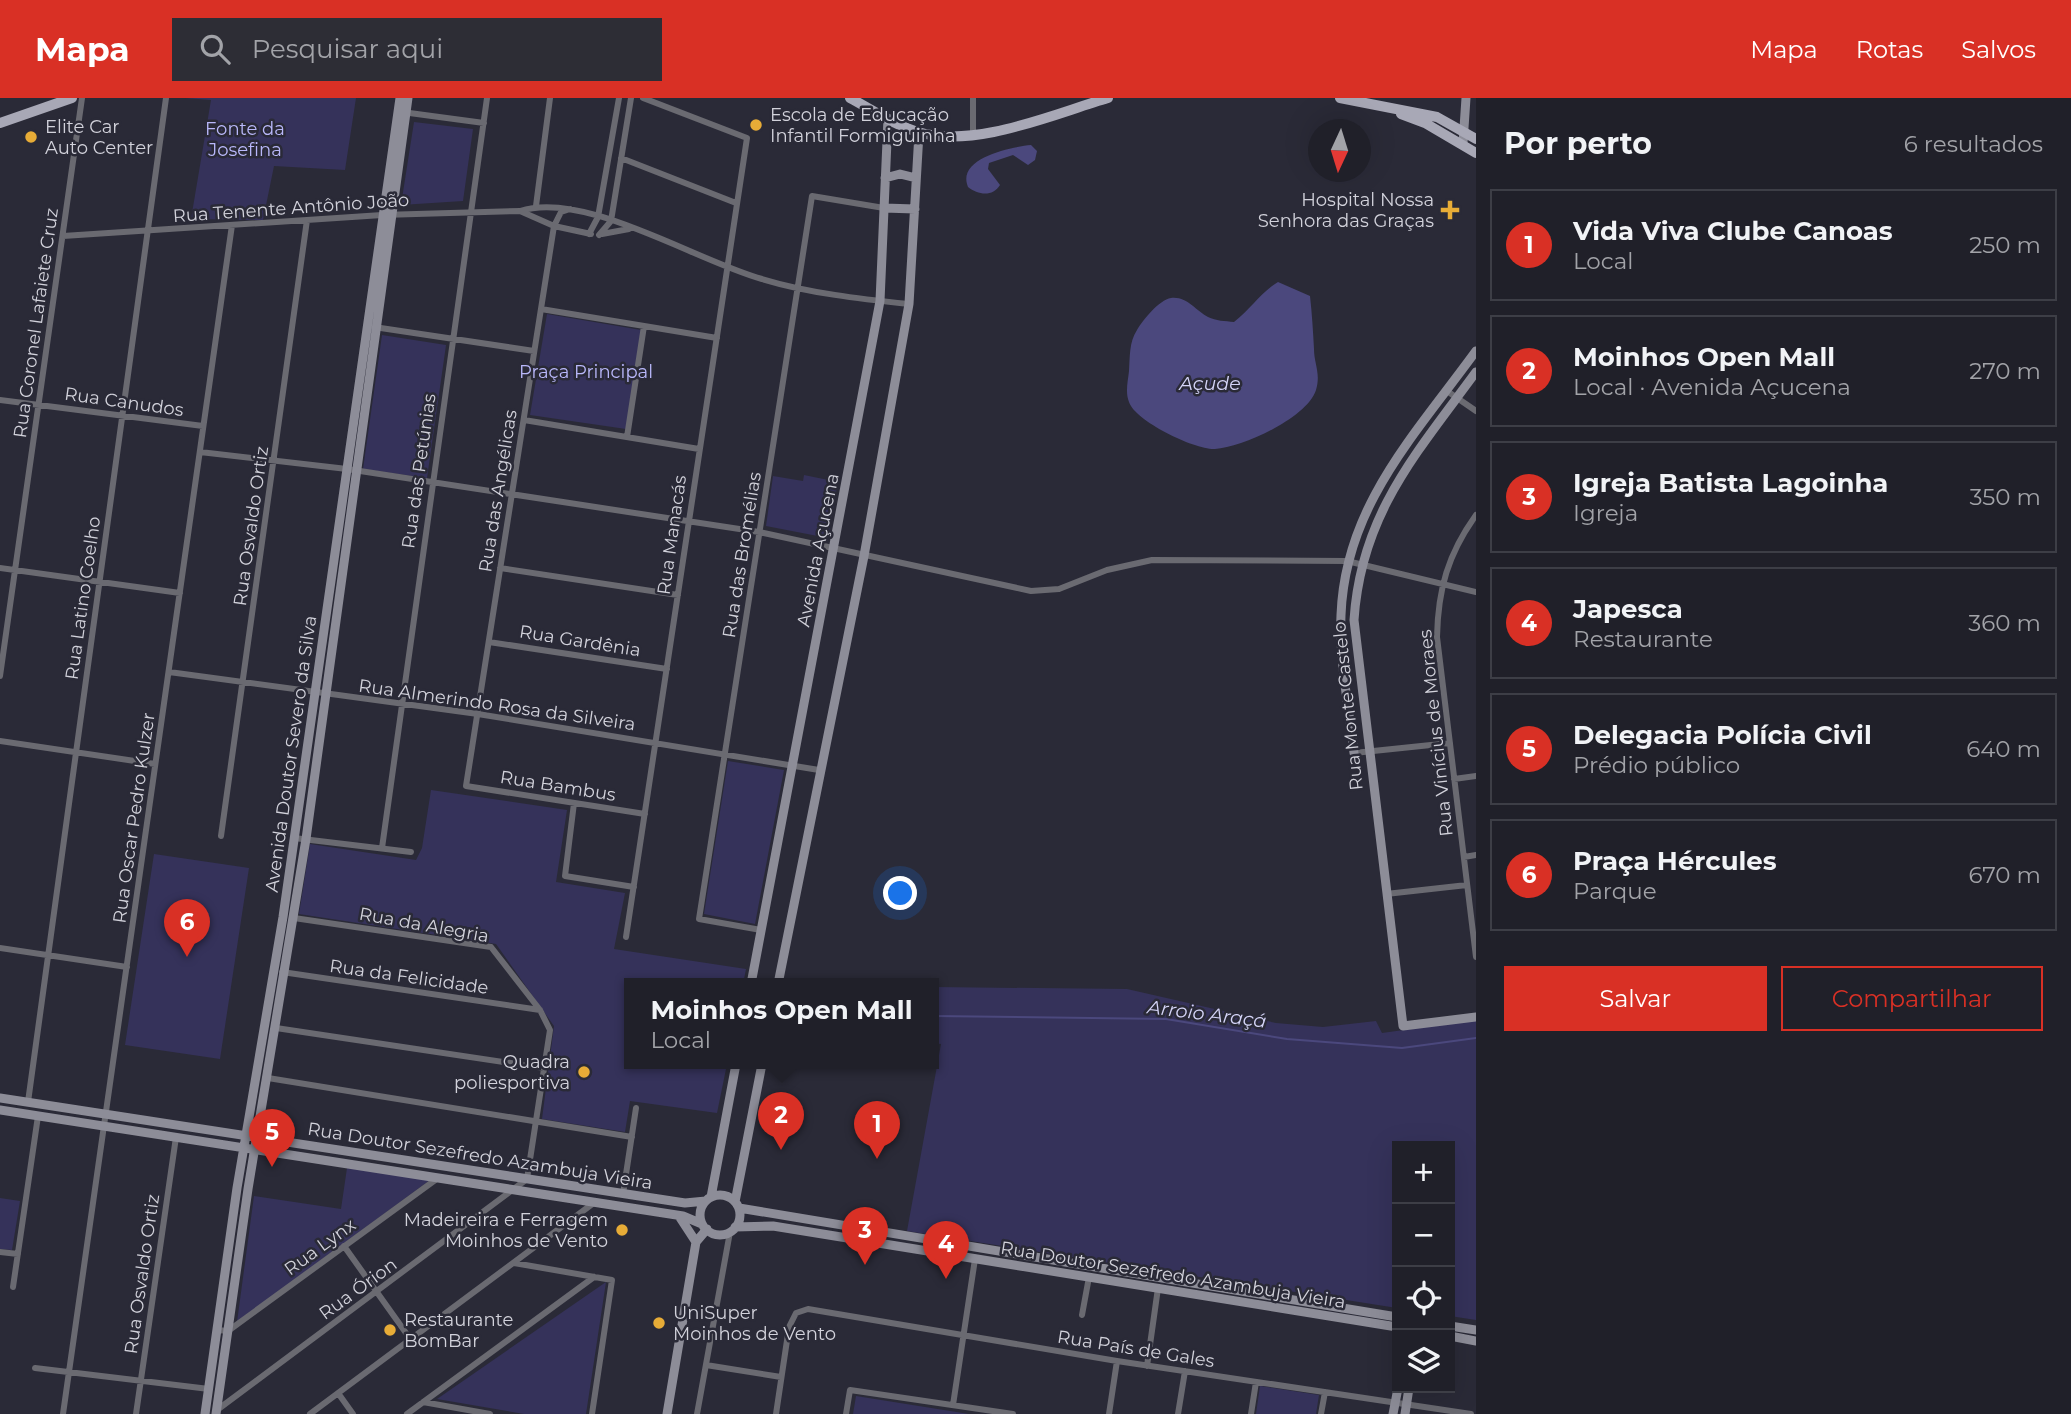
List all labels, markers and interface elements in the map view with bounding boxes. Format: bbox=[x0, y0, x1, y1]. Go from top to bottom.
search box bbox=[172, 18, 662, 81]
text: Mapa bbox=[35, 29, 130, 69]
icon: search bbox=[196, 30, 234, 68]
text: Pesquisar aqui bbox=[252, 33, 443, 65]
text: Mapa bbox=[1750, 35, 1818, 64]
text: Rotas bbox=[1856, 35, 1923, 64]
text: Salvos bbox=[1961, 35, 2036, 64]
place label: Escola de Educação Infantil Formiguinha bbox=[770, 104, 956, 147]
place label: Elite Car Auto Center bbox=[45, 116, 153, 159]
marker: Escola de Educação Infantil Formiguinha bbox=[748, 117, 764, 133]
park label: Fonte da Josefina bbox=[205, 118, 285, 161]
north arrow bbox=[1308, 119, 1371, 182]
text: Por perto bbox=[1504, 125, 1652, 162]
marker: Elite Car Auto Center bbox=[23, 129, 39, 145]
text: 6 resultados bbox=[1904, 130, 2043, 158]
street label: Rua Tenente Antônio João bbox=[172, 189, 410, 227]
place label: Hospital Nossa Senhora das Graças bbox=[1258, 189, 1434, 232]
marker: Hospital Nossa Senhora das Graças bbox=[1440, 200, 1460, 220]
street label: Rua Coronel Lafaiete Cruz bbox=[9, 206, 63, 440]
text: Vida Viva Clube Canoas bbox=[1573, 215, 1893, 247]
text: 1 bbox=[1524, 231, 1534, 259]
text: 250 m bbox=[1969, 231, 2041, 259]
text: Local bbox=[1573, 247, 1634, 275]
text: Moinhos Open Mall bbox=[1573, 341, 1835, 373]
text: 2 bbox=[1522, 357, 1536, 385]
text: 270 m bbox=[1969, 357, 2041, 385]
park label: Praça Principal bbox=[519, 361, 653, 383]
water label: Açude bbox=[1178, 372, 1241, 395]
text: Local · Avenida Açucena bbox=[1573, 373, 1851, 401]
street label: Rua Canudos bbox=[63, 383, 185, 421]
street label: Rua das Petúnias bbox=[397, 392, 441, 550]
street label: Rua das Angélicas bbox=[474, 408, 522, 574]
street label: Rua Osvaldo Ortiz bbox=[229, 445, 273, 607]
text: Igreja Batista Lagoinha bbox=[1573, 467, 1888, 499]
street label: Rua das Bromélias bbox=[718, 470, 766, 640]
street label: Avenida Açucena bbox=[792, 471, 844, 629]
street label: Rua Manacás bbox=[653, 474, 691, 596]
text: 3 bbox=[1522, 483, 1536, 511]
text: 350 m bbox=[1970, 483, 2041, 511]
text: Igreja bbox=[1573, 499, 1638, 527]
street label: Rua Latino Coelho bbox=[61, 515, 105, 681]
text: Japesca bbox=[1573, 593, 1683, 625]
text: 4 bbox=[1521, 609, 1537, 637]
text: 360 m bbox=[1968, 609, 2041, 637]
street label: Avenida Doutor Severo da Silva bbox=[261, 614, 321, 894]
street label: Rua Monte Castelo bbox=[1328, 620, 1368, 792]
street label: Rua Gardênia bbox=[518, 621, 642, 661]
text: Restaurante bbox=[1573, 625, 1713, 653]
street label: Rua Vinícius de Moraes bbox=[1414, 628, 1458, 838]
street label: Rua Almerindo Rosa da Silveira bbox=[357, 675, 637, 735]
street label: Rua Oscar Pedro Kulzer bbox=[108, 711, 160, 925]
text: Delegacia Polícia Civil bbox=[1573, 719, 1872, 751]
text: 5 bbox=[1522, 735, 1536, 763]
text: 640 m bbox=[1966, 735, 2041, 763]
text: Prédio público bbox=[1573, 751, 1740, 779]
street label: Rua Bambus bbox=[499, 766, 618, 806]
text: Praça Hércules bbox=[1573, 845, 1777, 877]
text: 6 bbox=[1522, 861, 1536, 889]
text: 670 m bbox=[1968, 861, 2041, 889]
your location bbox=[883, 876, 917, 910]
text: Parque bbox=[1573, 877, 1657, 905]
pin: 6 bbox=[164, 899, 210, 957]
street label: Rua da Alegria bbox=[357, 903, 491, 947]
street label: Rua da Felicidade bbox=[328, 955, 490, 999]
button: Salvar bbox=[1504, 966, 1767, 1031]
button: Compartilhar bbox=[1781, 966, 2043, 1031]
popup bbox=[624, 978, 939, 1069]
text: Moinhos Open Mall bbox=[650, 994, 913, 1026]
water label: Arroio Araçá bbox=[1145, 995, 1268, 1033]
text: Local bbox=[650, 1026, 711, 1054]
place label: Quadra poliesportiva bbox=[454, 1051, 570, 1094]
marker: Quadra poliesportiva bbox=[576, 1064, 592, 1080]
pin: 2 bbox=[758, 1092, 804, 1150]
pin: 1 bbox=[854, 1101, 900, 1159]
pin: 5 bbox=[249, 1109, 295, 1167]
street label: Rua Doutor Sezefredo Azambuja Vieira bbox=[306, 1118, 654, 1194]
map controls bbox=[1392, 1141, 1455, 1393]
button: + bbox=[1392, 1141, 1455, 1204]
street label: Rua Osvaldo Ortiz bbox=[120, 1193, 164, 1355]
button: − bbox=[1392, 1204, 1455, 1267]
pin: 3 bbox=[842, 1207, 888, 1265]
place label: Madeireira e Ferragem Moinhos de Vento bbox=[404, 1209, 608, 1252]
street label: Rua Lynx bbox=[280, 1214, 360, 1280]
pin: 4 bbox=[923, 1221, 969, 1279]
marker: Madeireira e Ferragem Moinhos de Vento bbox=[614, 1222, 630, 1238]
street label: Rua Doutor Sezefredo Azambuja Vieira bbox=[999, 1237, 1347, 1313]
street label: Rua Órion bbox=[315, 1253, 401, 1325]
button: locate bbox=[1392, 1267, 1455, 1330]
place label: UniSuper Moinhos de Vento bbox=[673, 1302, 836, 1345]
place label: Restaurante BomBar bbox=[404, 1309, 514, 1352]
marker: UniSuper Moinhos de Vento bbox=[651, 1315, 667, 1331]
marker: Restaurante BomBar bbox=[382, 1322, 398, 1338]
street label: Rua País de Gales bbox=[1056, 1326, 1216, 1372]
button: layers bbox=[1392, 1330, 1455, 1393]

